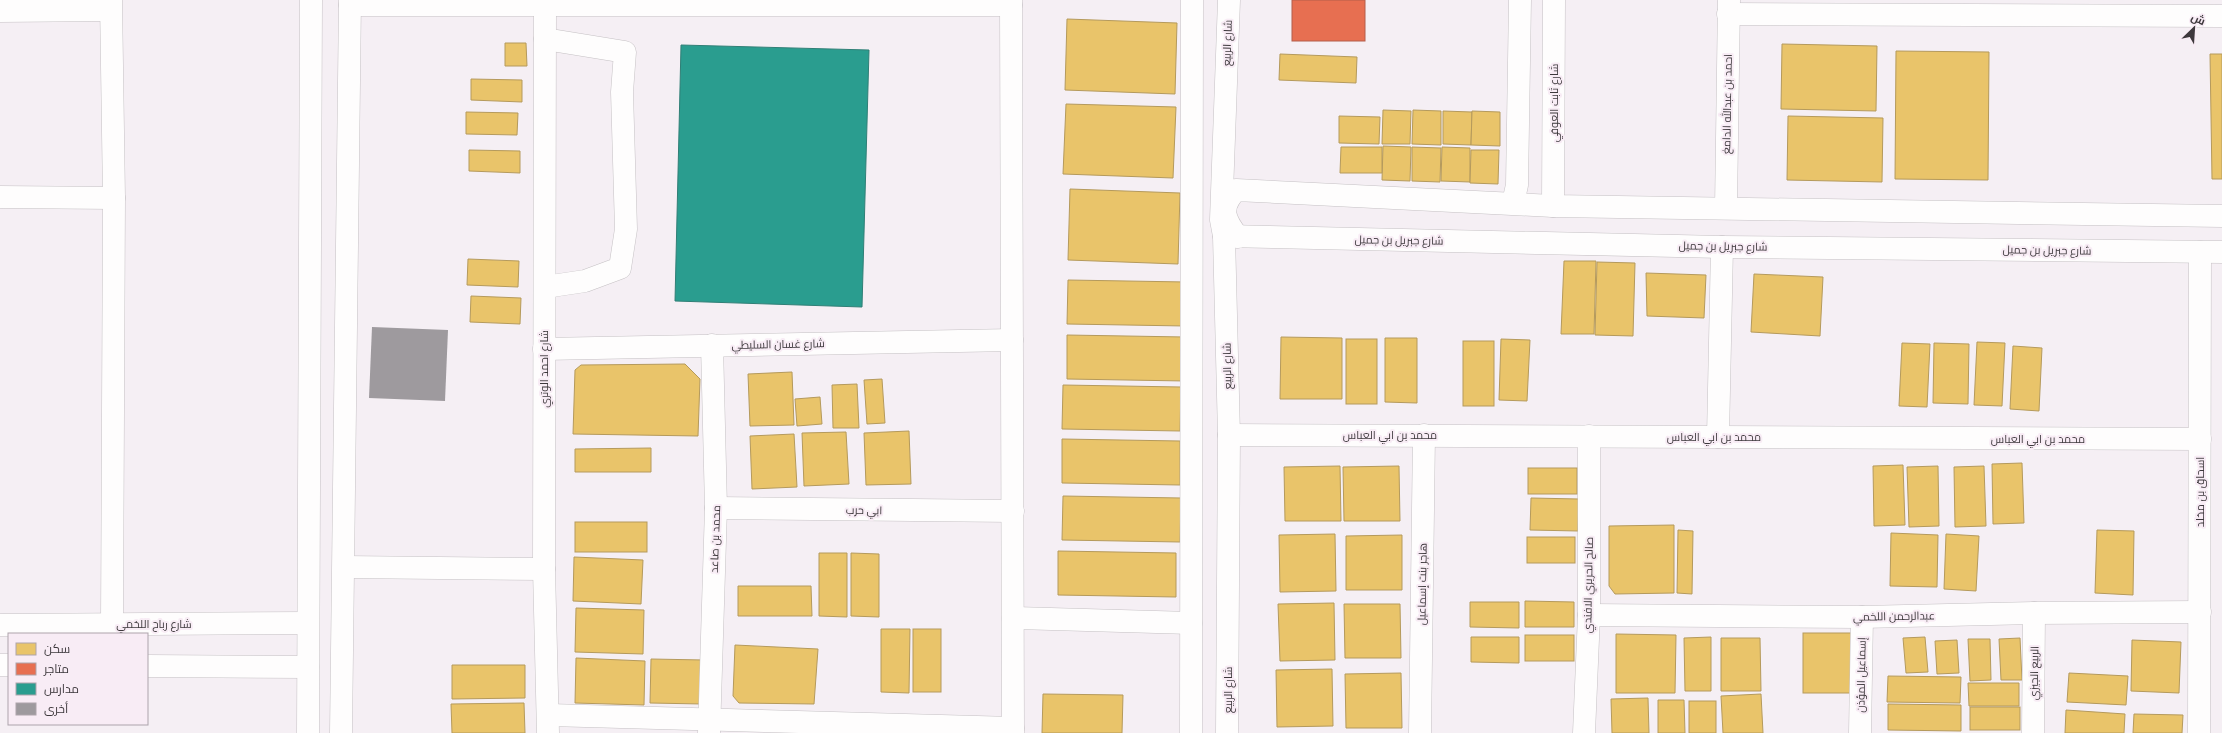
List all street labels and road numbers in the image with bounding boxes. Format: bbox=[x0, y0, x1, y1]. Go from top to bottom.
street label: شارع الربيع bbox=[1220, 20, 1236, 66]
street label: احمد بن عبدالله الدامغ bbox=[1718, 54, 1736, 154]
street label: شارع ثابت العوفي bbox=[1548, 64, 1563, 142]
street label: شارع جبريل بن جميل bbox=[1354, 233, 1443, 249]
street label: شارع جبريل بن جميل bbox=[1678, 239, 1767, 255]
street label: شارع جبريل بن جميل bbox=[2002, 243, 2091, 259]
street label: شارع احمد الوتري bbox=[538, 330, 553, 408]
street label: شارع غسان السليطي bbox=[731, 337, 825, 354]
street label: شارع الربيع bbox=[1221, 343, 1235, 389]
street label: محمد بن ابي العباس bbox=[1343, 429, 1437, 444]
street label: محمد بن ابي العباس bbox=[1667, 431, 1761, 446]
street label: محمد بن ابي العباس bbox=[1991, 433, 2085, 448]
street label: اسحاق بن مخلد bbox=[2194, 457, 2207, 527]
street label: ابي حرب bbox=[846, 504, 882, 519]
street label: محمد بن صاعد bbox=[708, 505, 723, 573]
street label: صالح الحريري الافندي bbox=[1581, 537, 1598, 633]
street label: هاجر بنت إسماعيل bbox=[1415, 543, 1430, 625]
street label: عبدالرحمن اللخمي bbox=[1853, 609, 1935, 626]
street label: شارع رباح اللخمي bbox=[116, 618, 192, 633]
street label: إسماعيل المؤذن bbox=[1854, 637, 1869, 713]
street label: الربيع الجيزي bbox=[2028, 646, 2043, 700]
street label: شارع الربيع bbox=[1222, 667, 1236, 713]

